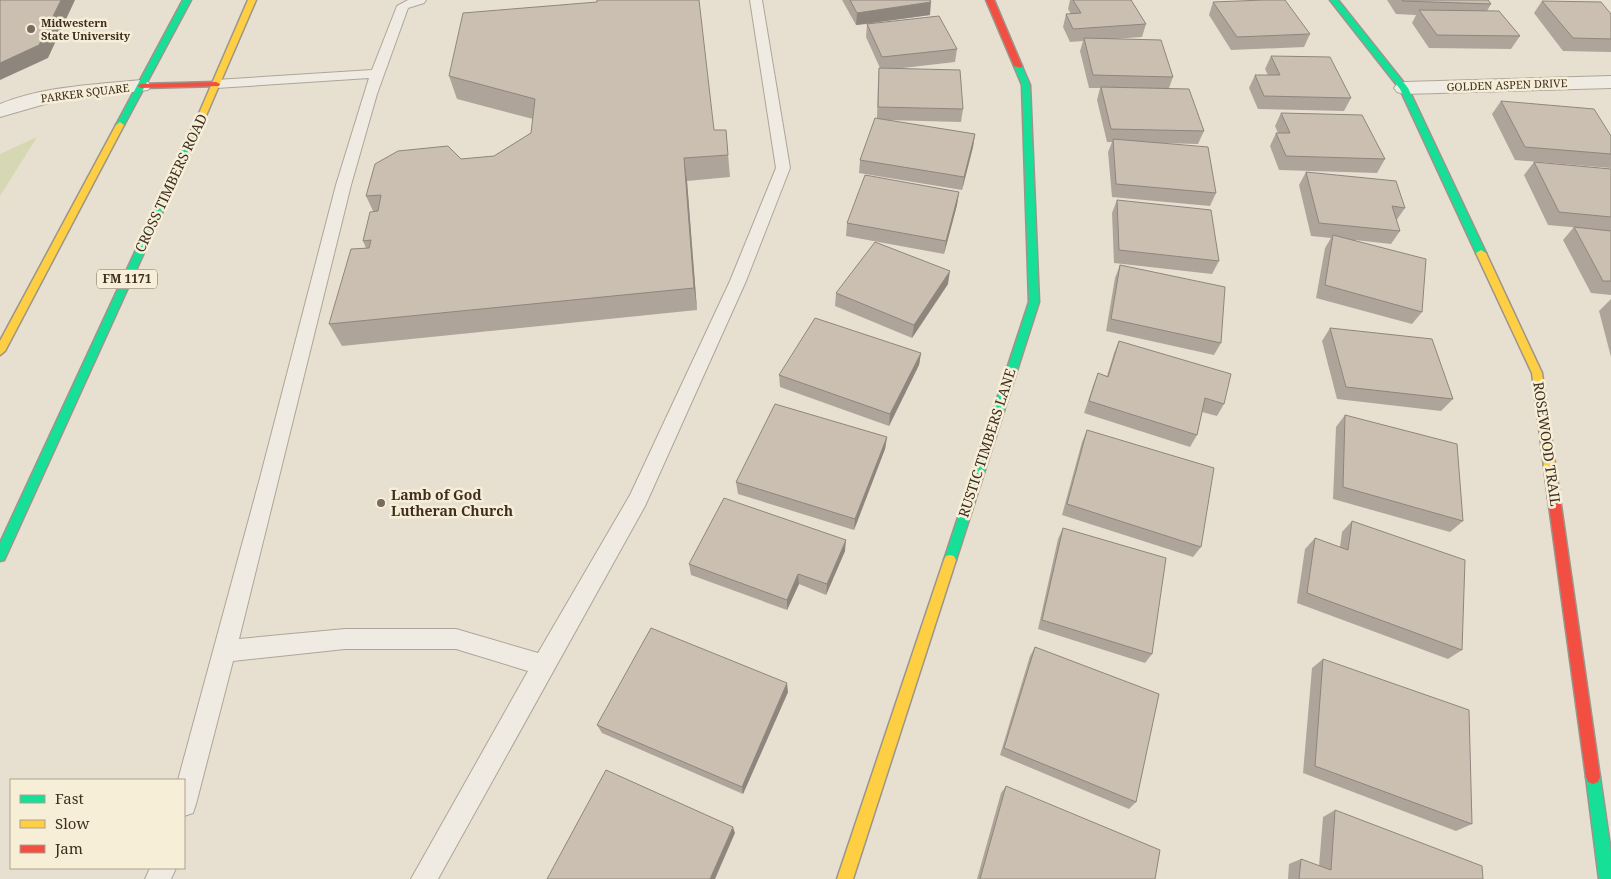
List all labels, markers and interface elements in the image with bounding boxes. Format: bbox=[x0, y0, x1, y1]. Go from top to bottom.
place label: Midwestern State University bbox=[41, 15, 131, 43]
marker: Midwestern State University bbox=[25, 23, 37, 35]
street label: GOLDEN ASPEN DRIVE bbox=[1446, 75, 1568, 94]
street label: PARKER SQUARE bbox=[40, 80, 130, 105]
street label: CROSS TIMBERS ROAD bbox=[130, 110, 211, 255]
road number: FM 1171 bbox=[97, 270, 157, 288]
street label: RUSTIC TIMBERS LANE bbox=[953, 366, 1020, 520]
street label: ROSEWOOD TRAIL bbox=[1529, 380, 1566, 508]
place label: Lamb of God Lutheran Church bbox=[391, 485, 513, 520]
marker: Lamb of God Lutheran Church bbox=[375, 497, 387, 509]
legend bbox=[10, 779, 185, 869]
text: Fast bbox=[55, 788, 84, 808]
text: Slow bbox=[55, 813, 89, 833]
text: Jam bbox=[54, 838, 83, 858]

